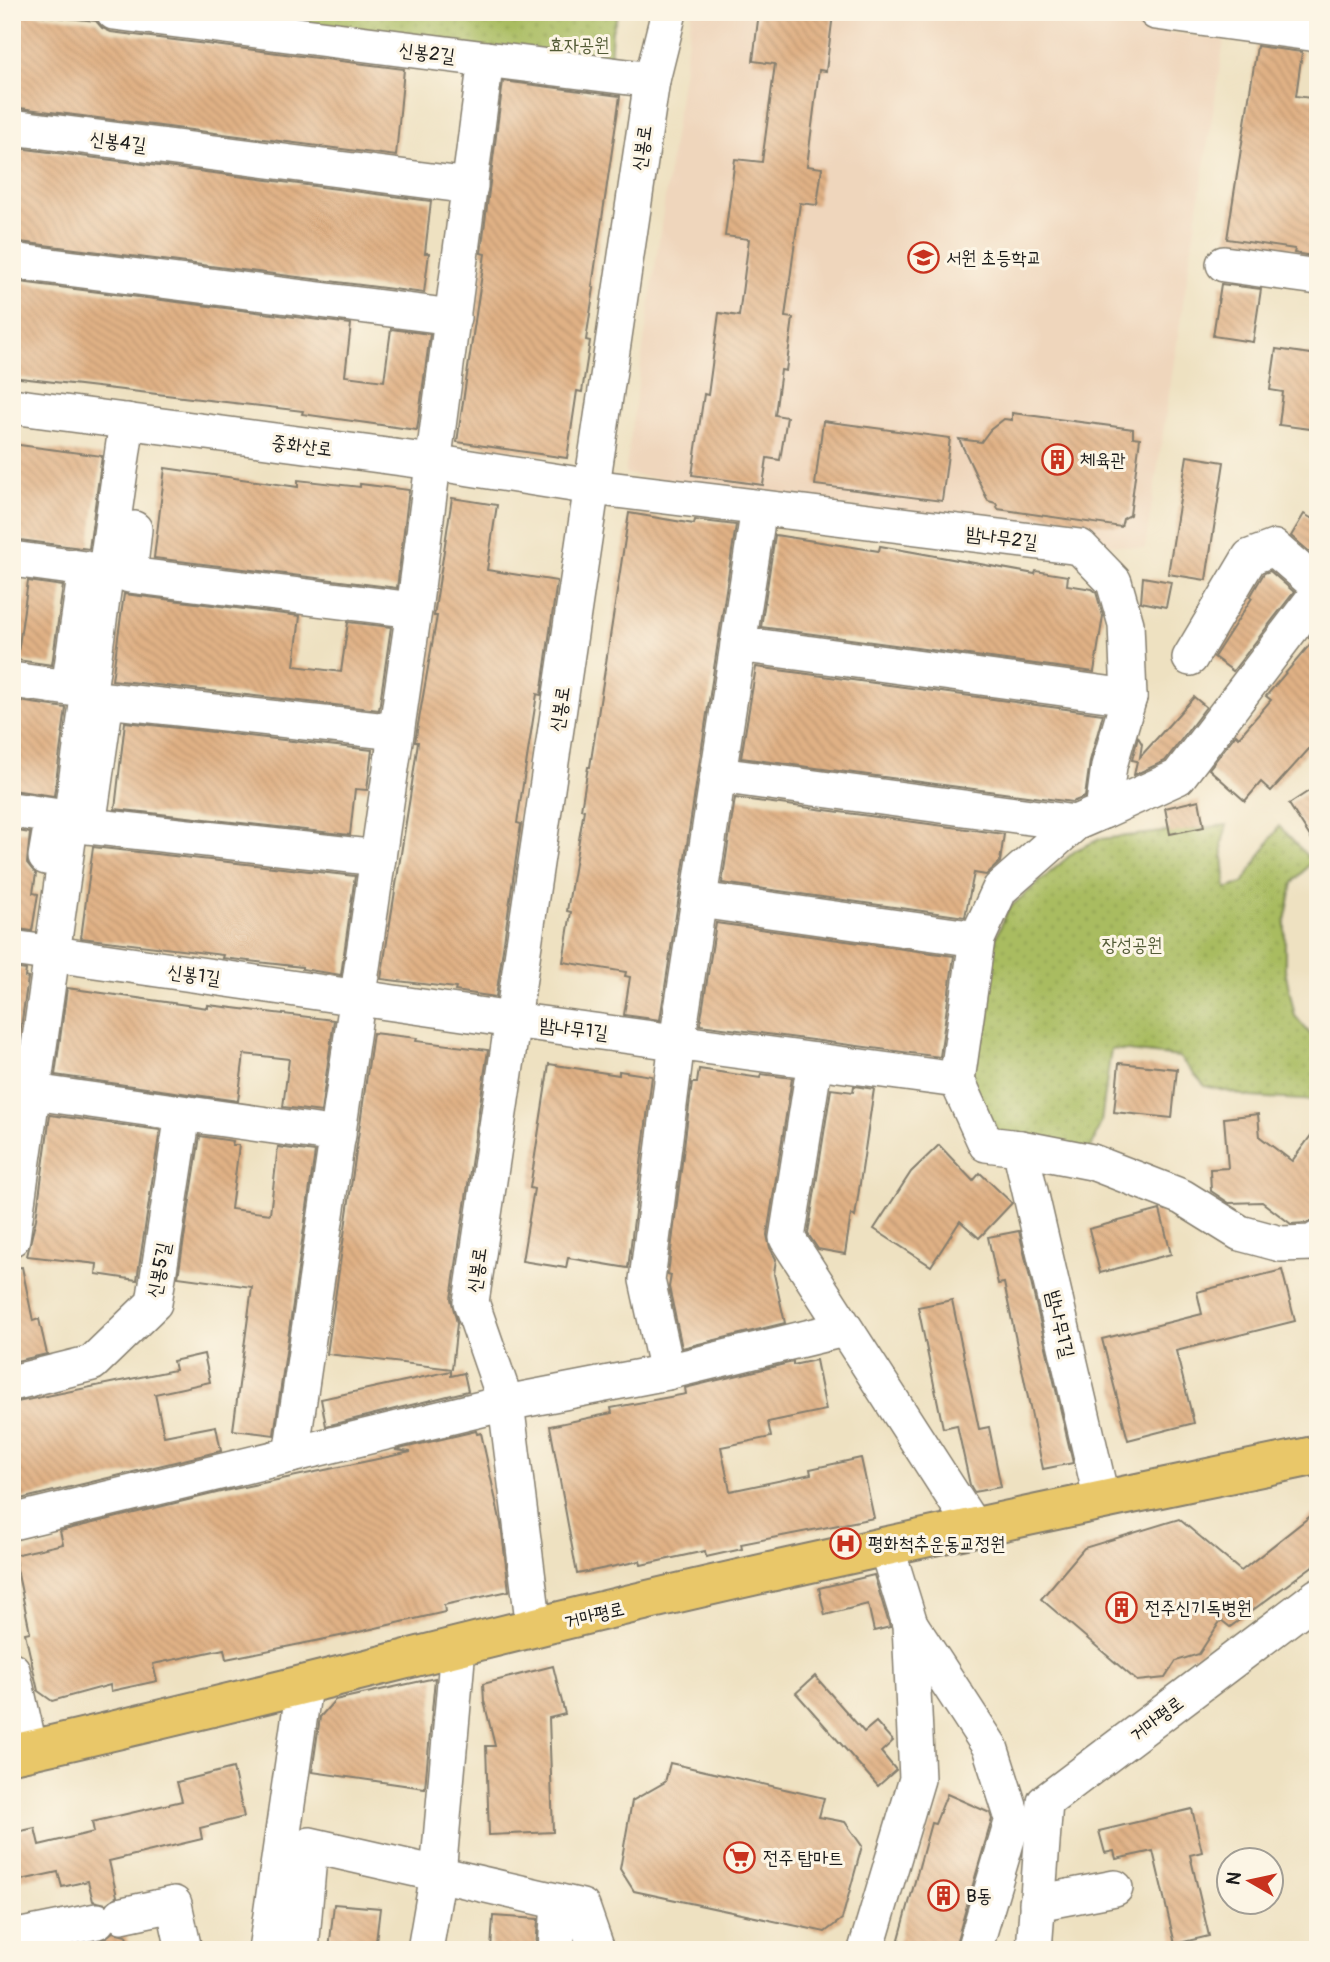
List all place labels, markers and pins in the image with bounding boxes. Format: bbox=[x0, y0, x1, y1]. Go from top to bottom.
school or university icon: 서원 초등학교 bbox=[906, 240, 940, 274]
place label: 서원 초등학교 bbox=[946, 246, 1042, 270]
building icon: 체육관 bbox=[1040, 442, 1074, 476]
place label: 체육관 bbox=[1080, 448, 1126, 472]
hospital icon: 평화척추운동교정원 bbox=[828, 1526, 862, 1560]
place label: 평화척추운동교정원 bbox=[868, 1532, 1006, 1556]
building icon: 전주신기독병원 bbox=[1105, 1590, 1139, 1624]
place label: 전주신기독병원 bbox=[1145, 1596, 1252, 1620]
supermarket icon: 전주 탑마트 bbox=[723, 1840, 757, 1874]
place label: 전주 탑마트 bbox=[763, 1846, 844, 1870]
building icon: B동 bbox=[926, 1878, 960, 1912]
place label: B동 bbox=[966, 1884, 992, 1908]

